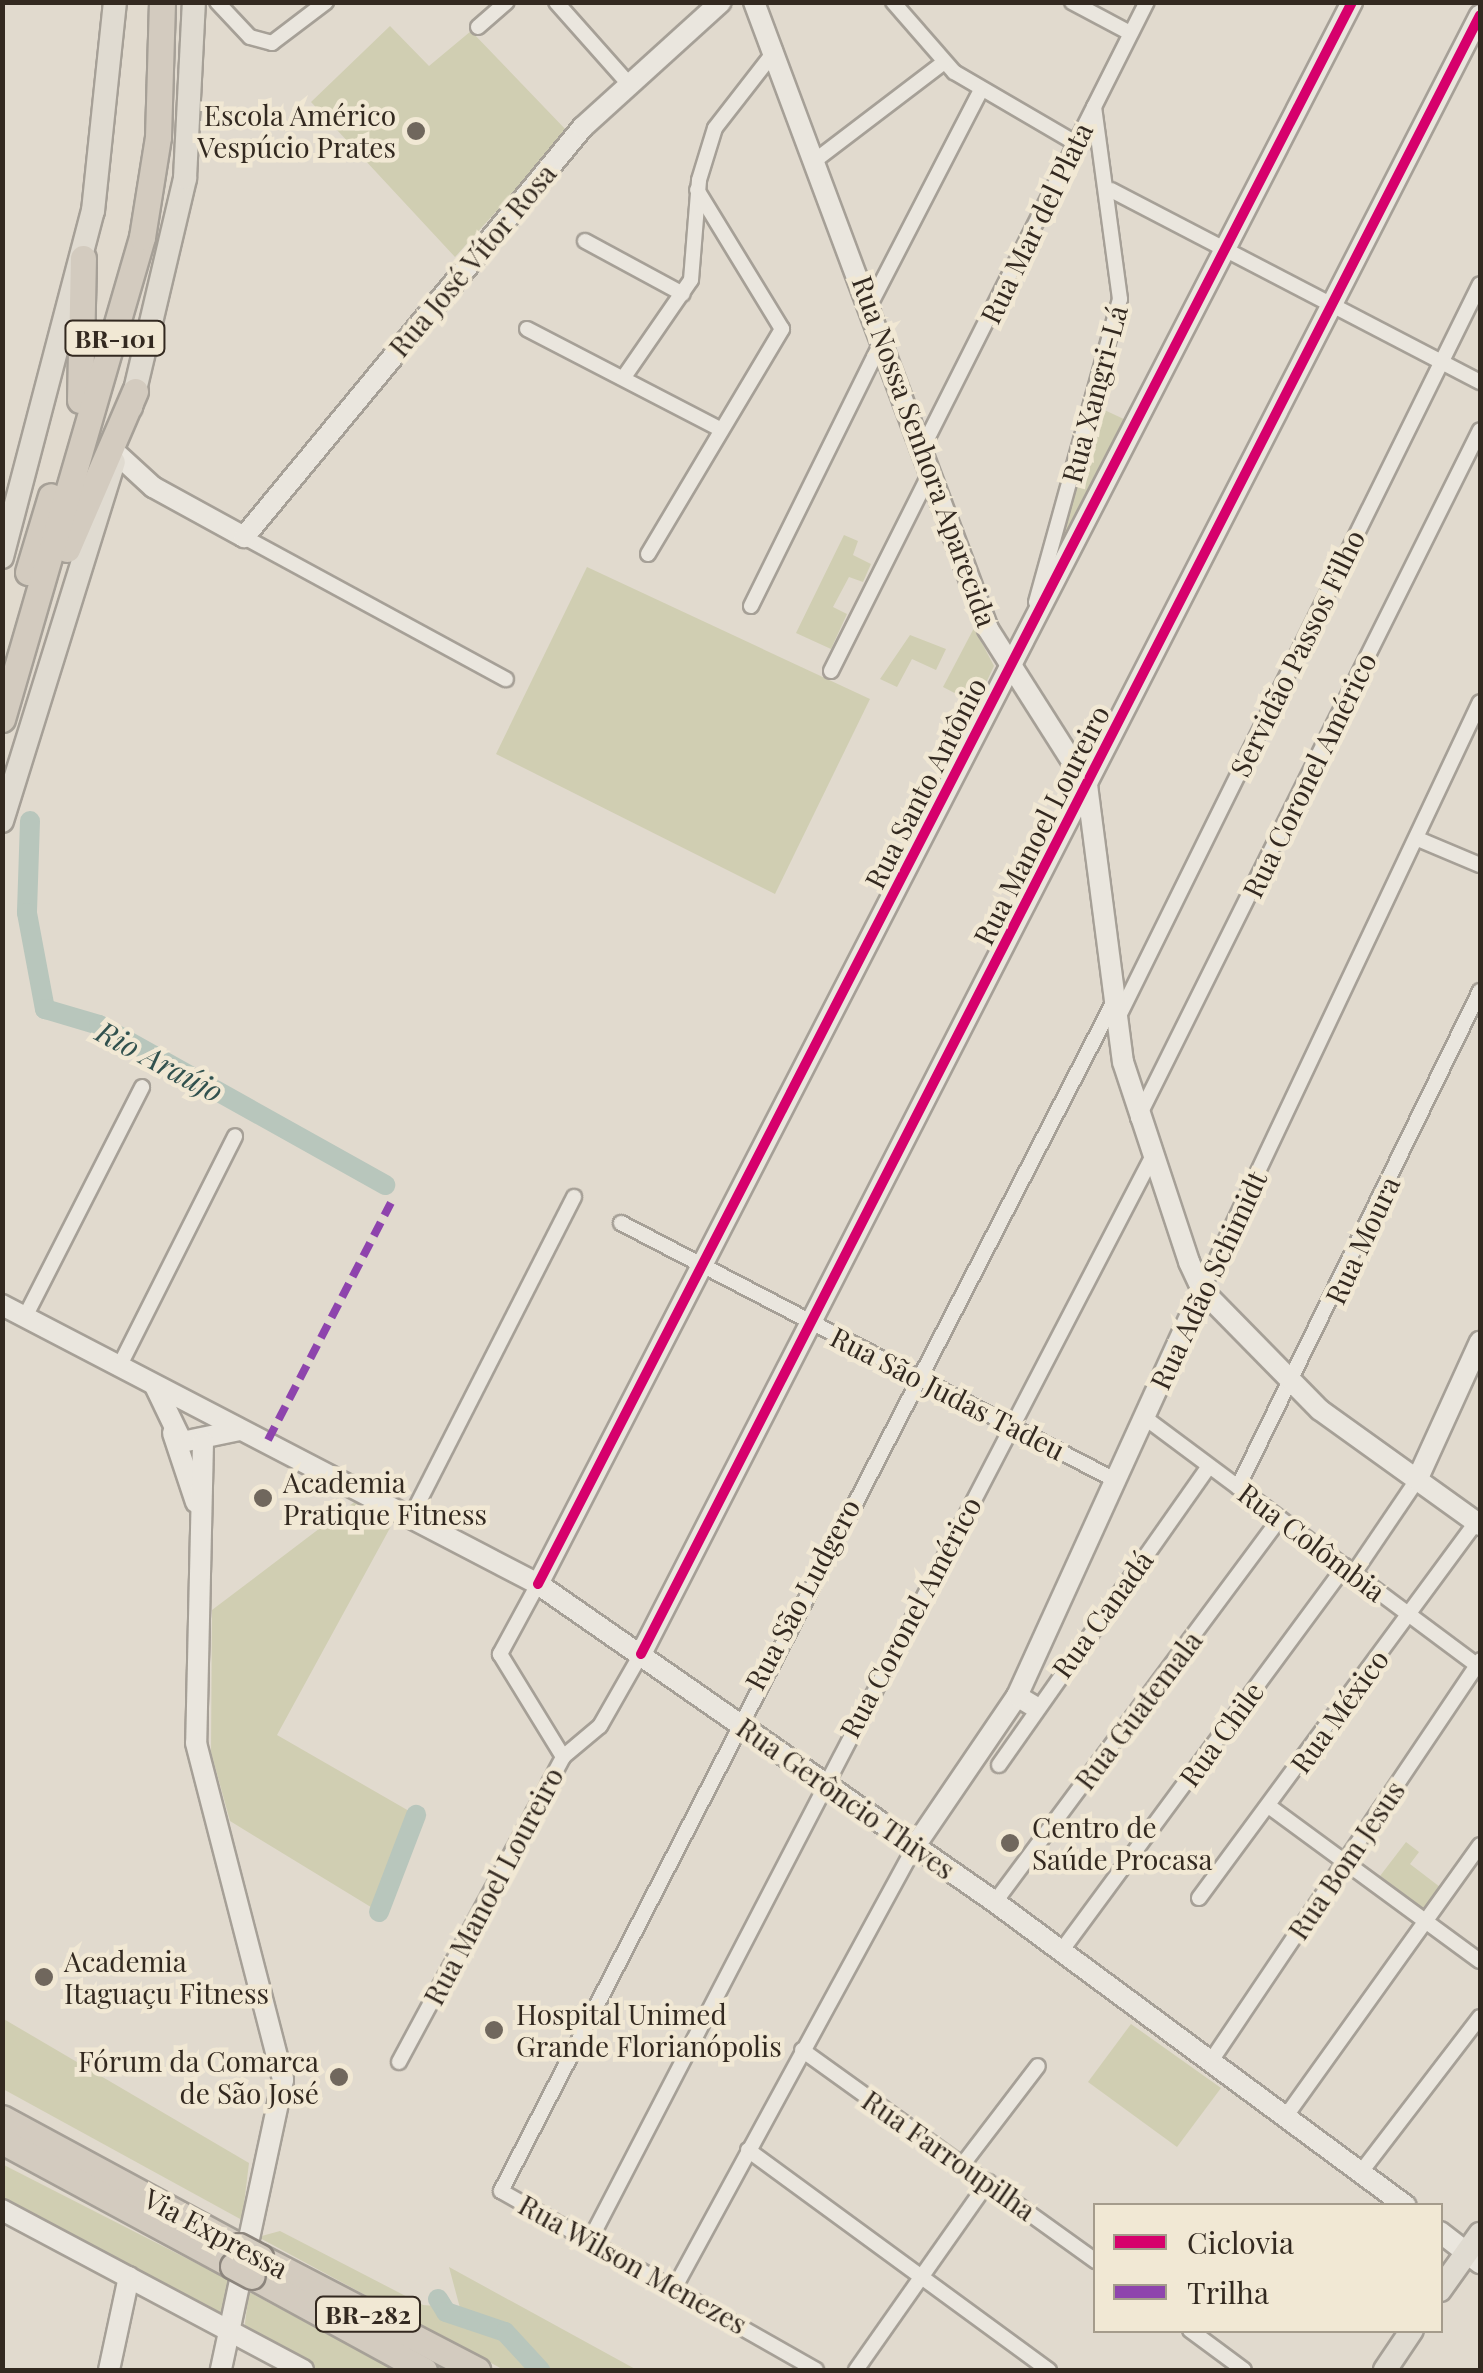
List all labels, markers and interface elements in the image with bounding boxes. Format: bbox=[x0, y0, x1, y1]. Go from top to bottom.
place label: Escola Américo Vespúcio Prates bbox=[197, 98, 396, 164]
street label: Rua Mar del Plata bbox=[973, 117, 1099, 329]
marker: Escola Américo Vespúcio Prates bbox=[405, 120, 427, 142]
street label: Rua José Vítor Rosa bbox=[381, 156, 563, 364]
street label: Rua Nossa Senhora Aparecida bbox=[845, 270, 1005, 632]
street label: Rua Xangri-Lá bbox=[1054, 301, 1134, 487]
road number: BR-101 bbox=[62, 318, 168, 358]
street label: Servidão Passos Filho bbox=[1223, 524, 1371, 782]
street label: Rua Coronel Américo bbox=[1235, 647, 1383, 903]
street label: Rua Santo Antônio bbox=[857, 671, 993, 895]
street label: Rua Manoel Loureiro bbox=[966, 700, 1116, 950]
water label: Rio Araújo bbox=[91, 1013, 229, 1109]
street label: Rua Adão Schimidt bbox=[1142, 1165, 1274, 1395]
street label: Rua Moura bbox=[1318, 1171, 1406, 1309]
street label: Rua São Judas Tadeu bbox=[825, 1319, 1071, 1467]
place label: Academia Pratique Fitness bbox=[283, 1465, 487, 1531]
street label: Rua Colômbia bbox=[1232, 1476, 1392, 1608]
marker: Academia Pratique Fitness bbox=[252, 1487, 274, 1509]
street label: Rua Coronel Américo bbox=[832, 1490, 988, 1744]
street label: Rua São Ludgero bbox=[737, 1493, 867, 1695]
street label: Rua Canadá bbox=[1044, 1544, 1160, 1684]
street label: Rua Guatemala bbox=[1067, 1624, 1209, 1796]
street label: Rua México bbox=[1283, 1643, 1395, 1779]
street label: Rua Chile bbox=[1172, 1675, 1270, 1793]
street label: Rua Gerôncio Thives bbox=[730, 1710, 962, 1886]
street label: Rua Manoel Loureiro bbox=[416, 1761, 570, 2011]
street label: Rua Bom Jesus bbox=[1281, 1774, 1411, 1946]
place label: Centro de Saúde Procasa bbox=[1032, 1810, 1212, 1876]
marker: Centro de Saúde Procasa bbox=[997, 1830, 1023, 1856]
place label: Academia Itaguaçu Fitness bbox=[64, 1944, 269, 2010]
marker: Academia Itaguaçu Fitness bbox=[33, 1966, 55, 1988]
place label: Hospital Unimed Grande Florianópolis bbox=[516, 1997, 782, 2063]
marker: Hospital Unimed Grande Florianópolis bbox=[481, 2017, 507, 2043]
place label: Fórum da Comarca de São José bbox=[78, 2044, 319, 2110]
marker: Fórum da Comarca de São José bbox=[328, 2066, 350, 2088]
street label: Rua Farroupilha bbox=[856, 2083, 1042, 2227]
street label: Via Expressa bbox=[138, 2181, 294, 2285]
street label: Rua Wilson Menezes bbox=[513, 2187, 753, 2341]
legend bbox=[1093, 2203, 1443, 2333]
text: Ciclovia bbox=[1187, 2222, 1294, 2262]
text: Trilha bbox=[1187, 2272, 1269, 2312]
road number: BR-282 bbox=[313, 2294, 423, 2334]

